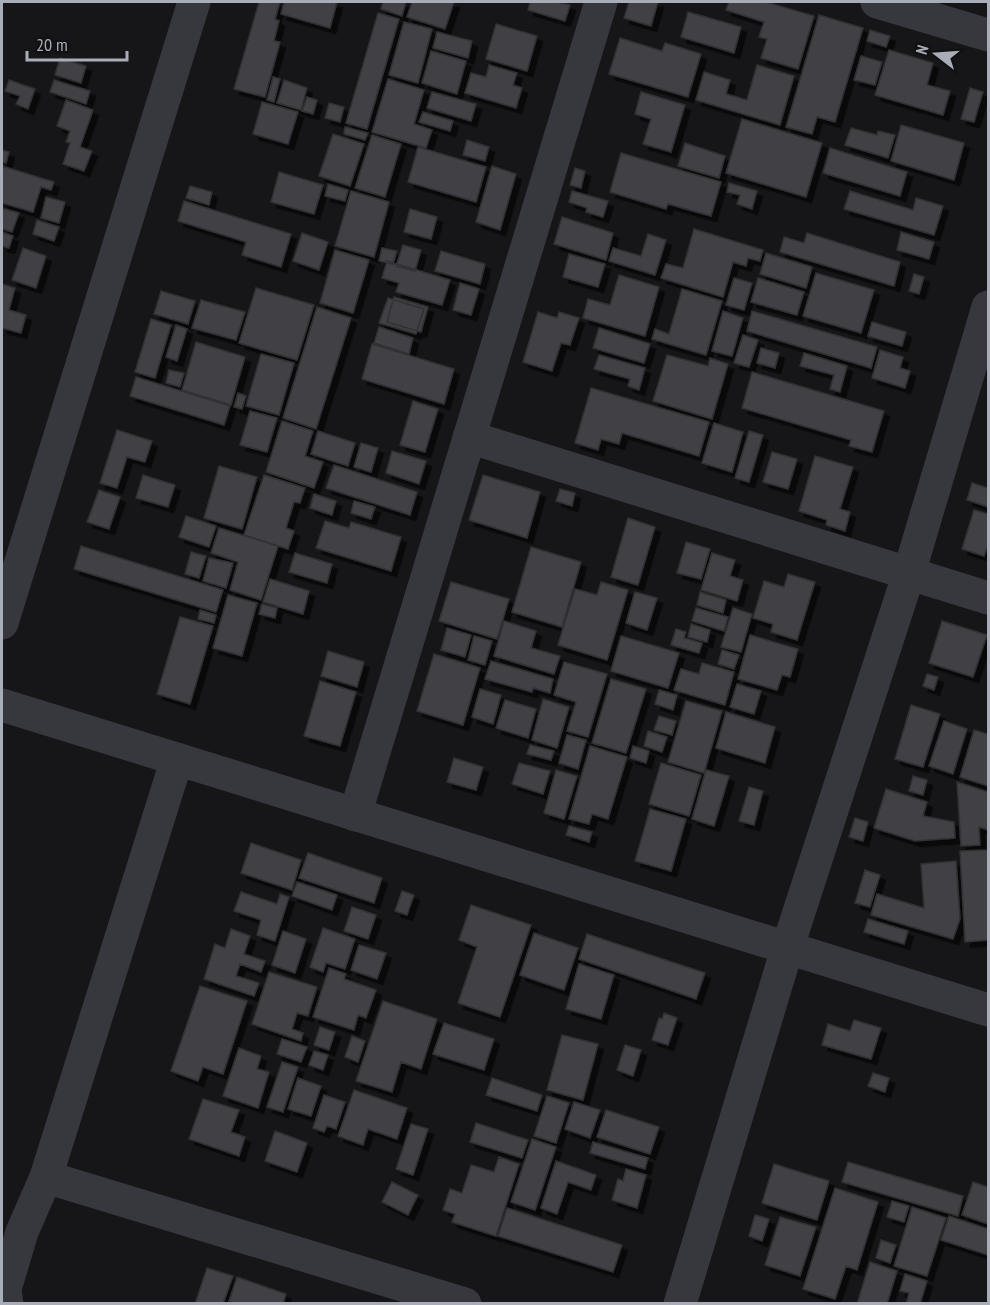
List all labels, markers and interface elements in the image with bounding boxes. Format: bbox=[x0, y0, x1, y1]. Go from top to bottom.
scale bar bbox=[27, 24, 128, 62]
north arrow bbox=[906, 24, 966, 84]
text: 20 m bbox=[36, 33, 68, 56]
text: N bbox=[911, 43, 932, 57]

